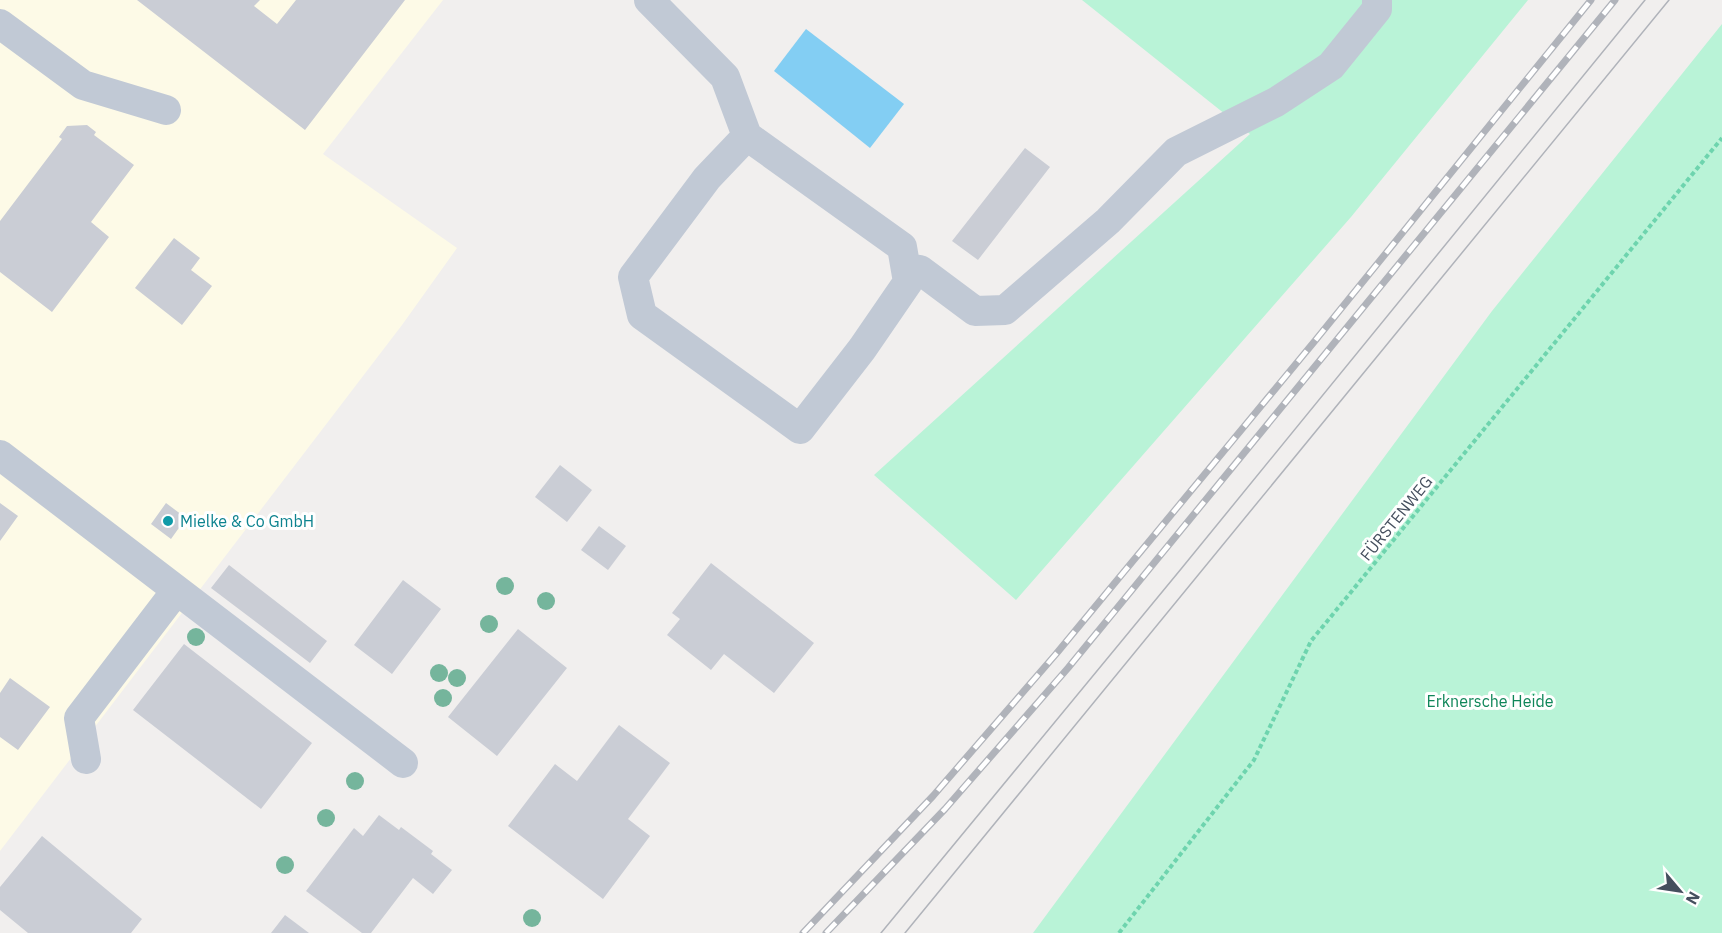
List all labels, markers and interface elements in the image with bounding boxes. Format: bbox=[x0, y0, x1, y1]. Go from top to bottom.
street label: FÜRSTENWEG bbox=[1356, 471, 1436, 565]
place label: Mielke & Co GmbH bbox=[180, 511, 314, 531]
marker: Mielke & Co GmbH bbox=[161, 514, 175, 528]
park label: Erknersche Heide bbox=[1426, 691, 1554, 711]
north arrow bbox=[1650, 861, 1710, 921]
text: N bbox=[1682, 888, 1705, 908]

